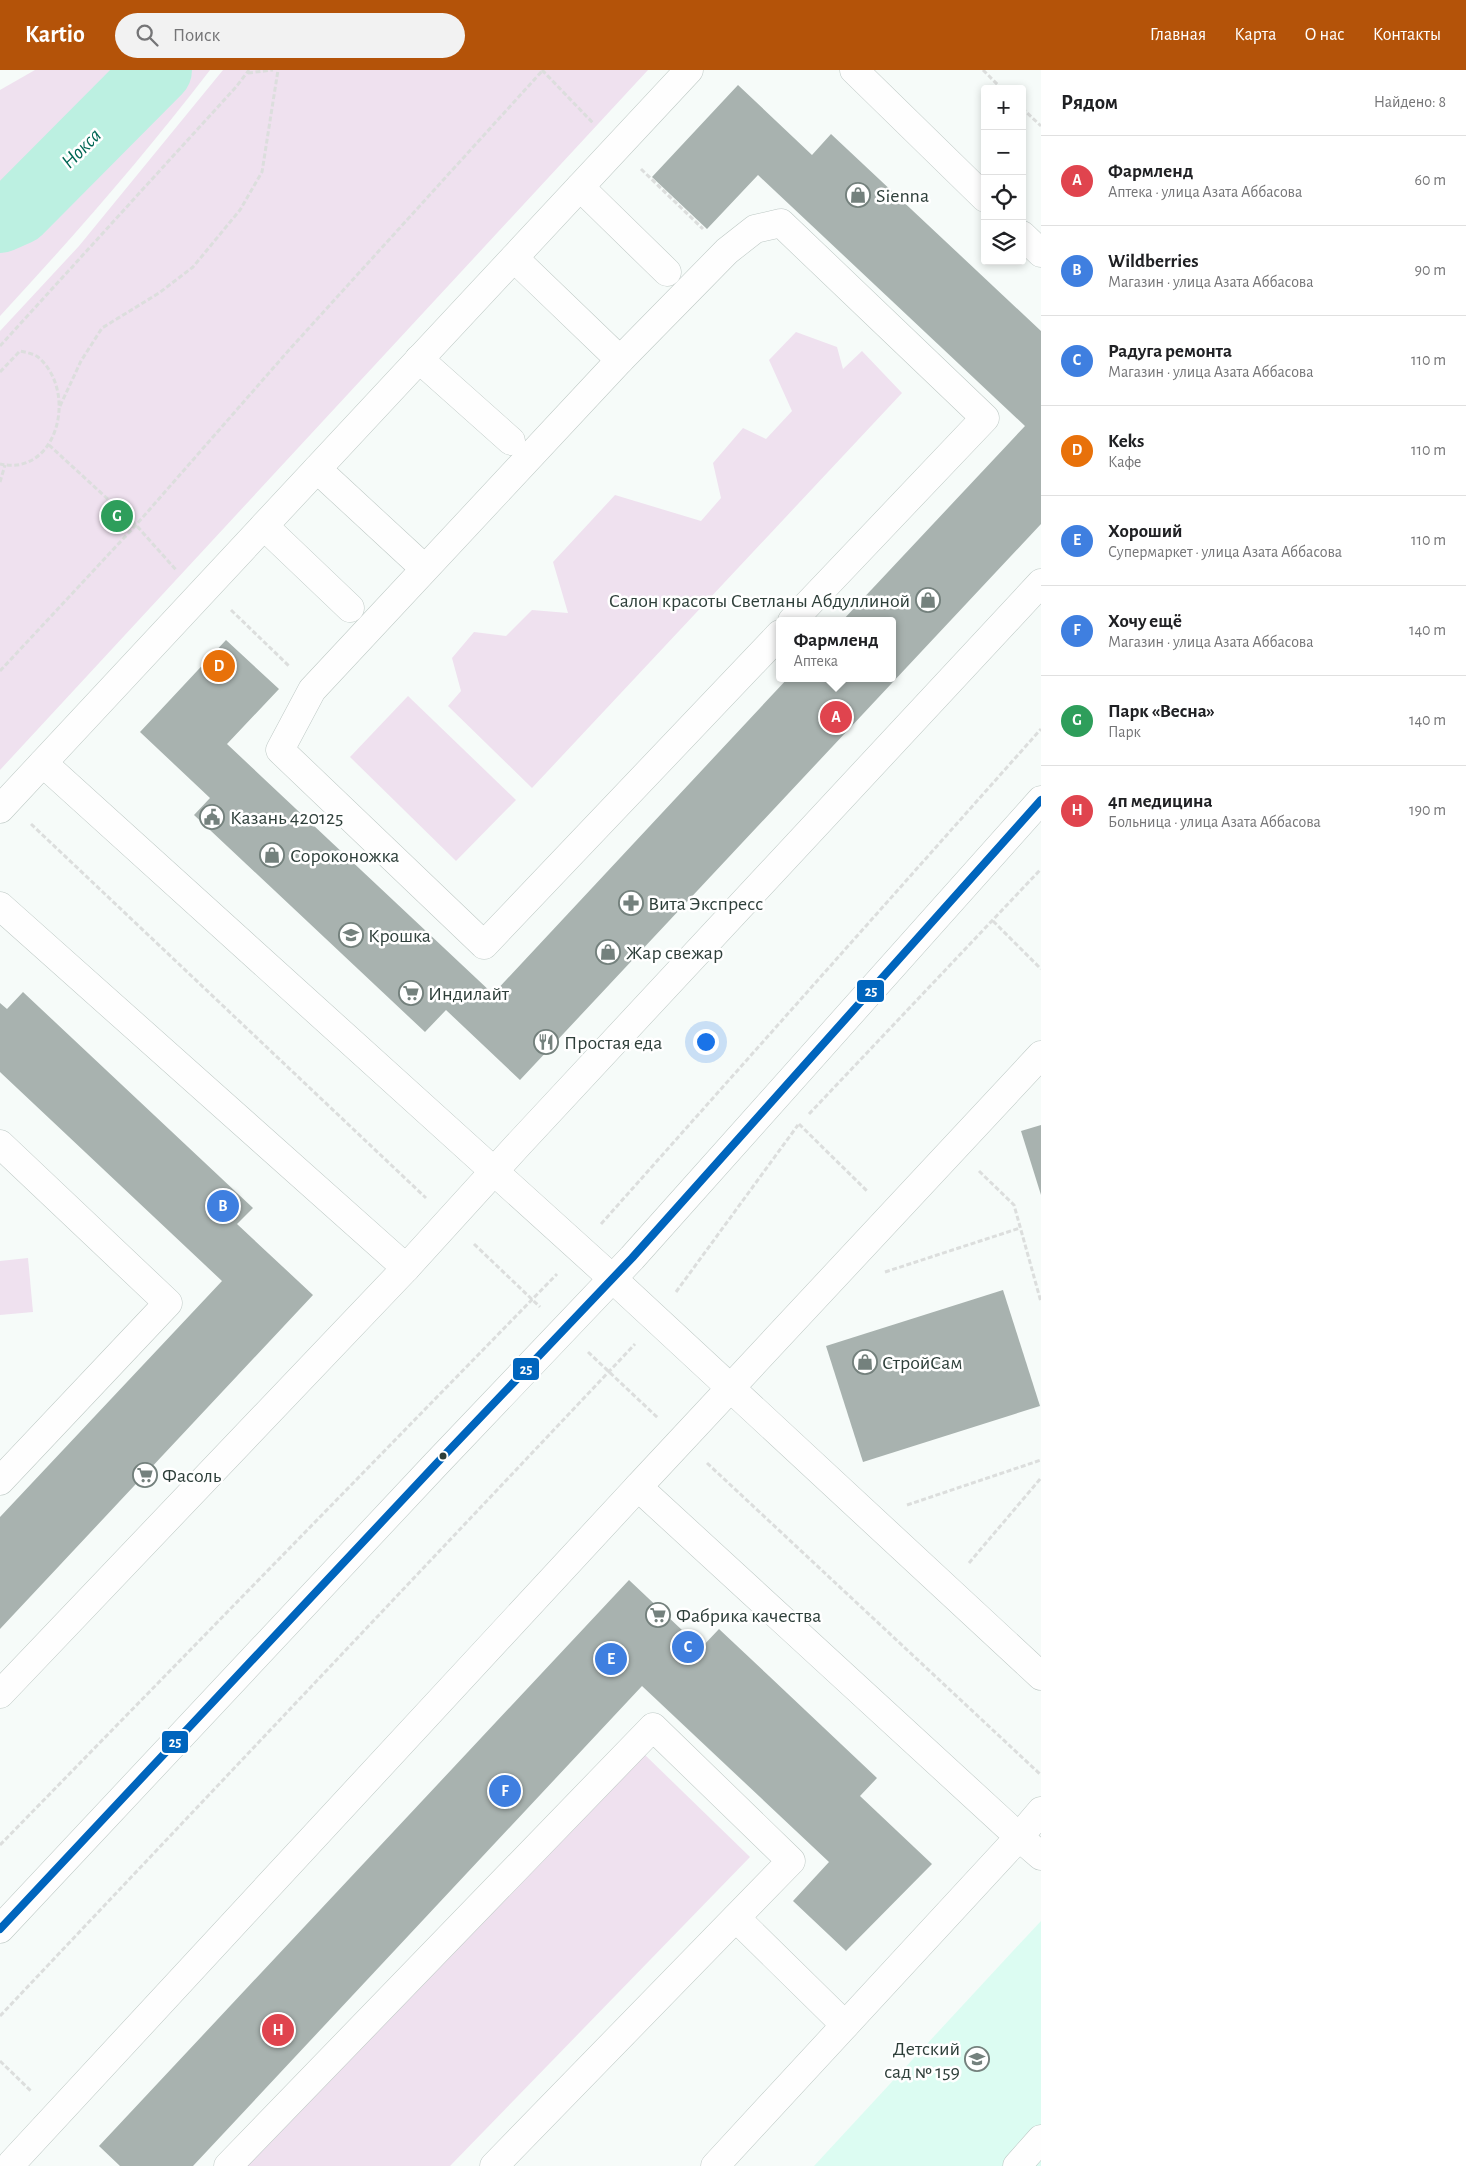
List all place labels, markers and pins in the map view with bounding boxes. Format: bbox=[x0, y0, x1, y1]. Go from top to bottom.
shop icon: Sienna bbox=[845, 182, 871, 208]
place label: Sienna bbox=[876, 186, 929, 206]
pin: G bbox=[101, 497, 133, 535]
shop icon: Салон красоты Светланы Абдуллиной bbox=[915, 587, 941, 613]
place label: Салон красоты Светланы Абдуллиной bbox=[609, 591, 910, 611]
pin: D bbox=[203, 647, 235, 685]
pin: A bbox=[820, 698, 852, 736]
public building icon: Казань 420125 bbox=[199, 804, 225, 830]
place label: Казань 420125 bbox=[230, 808, 343, 828]
shop icon: Сороконожка bbox=[259, 842, 285, 868]
place label: Сороконожка bbox=[290, 846, 399, 866]
pharmacy icon: Вита Экспресс bbox=[618, 890, 644, 916]
place label: Вита Экспресс bbox=[648, 894, 763, 914]
school or university icon: Крошка bbox=[338, 922, 364, 948]
place label: Крошка bbox=[368, 926, 431, 946]
shop icon: Жар свежар bbox=[595, 939, 621, 965]
place label: Жар свежар bbox=[626, 943, 723, 963]
supermarket icon: Индилайт bbox=[398, 980, 424, 1006]
place label: Индилайт bbox=[428, 984, 510, 1004]
restaurant icon: Простая еда bbox=[533, 1029, 559, 1055]
place label: Простая еда bbox=[564, 1033, 662, 1053]
pin: B bbox=[207, 1187, 239, 1225]
shop icon: СтройСам bbox=[852, 1349, 878, 1375]
place label: СтройСам bbox=[882, 1353, 963, 1373]
unlabelled marker bbox=[438, 1451, 448, 1461]
supermarket icon: Фасоль bbox=[132, 1462, 158, 1488]
place label: Фасоль bbox=[162, 1466, 222, 1486]
supermarket icon: Фабрика качества bbox=[645, 1602, 671, 1628]
place label: Фабрика качества bbox=[676, 1606, 821, 1626]
pin: C bbox=[672, 1628, 704, 1666]
pin: E bbox=[595, 1640, 627, 1678]
pin: F bbox=[489, 1772, 521, 1810]
pin: H bbox=[262, 2011, 294, 2049]
place label: Детский сад № 159 bbox=[884, 2039, 960, 2082]
school or university icon: Детский сад № 159 bbox=[964, 2046, 990, 2072]

